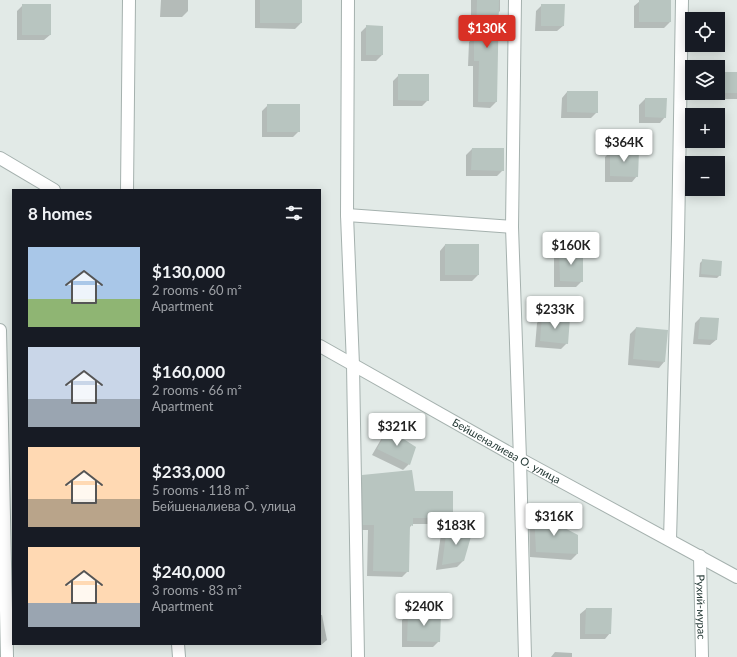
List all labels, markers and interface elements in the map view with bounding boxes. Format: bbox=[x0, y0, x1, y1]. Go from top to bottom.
map controls bbox=[685, 12, 725, 196]
button: locate bbox=[685, 12, 725, 52]
pin: $130K bbox=[459, 15, 515, 49]
text: $130K bbox=[467, 20, 507, 36]
button: layers bbox=[685, 60, 725, 100]
button: + bbox=[685, 108, 725, 148]
pin: $364K bbox=[596, 129, 652, 163]
text: $364K bbox=[604, 134, 644, 150]
button: − bbox=[685, 156, 725, 196]
icon: filters bbox=[283, 202, 305, 224]
text: 8 homes bbox=[28, 203, 92, 224]
pin: $160K bbox=[543, 232, 599, 266]
text: $160K bbox=[551, 237, 591, 253]
text: $130,000 bbox=[152, 261, 225, 282]
icon: home bbox=[60, 263, 108, 311]
text: 2 rooms · 60 m² bbox=[152, 282, 242, 298]
pin: $233K bbox=[527, 296, 583, 330]
text: Apartment bbox=[152, 298, 213, 314]
text: $233K bbox=[535, 301, 575, 317]
text: $160,000 bbox=[152, 361, 225, 382]
icon: home bbox=[60, 363, 108, 411]
text: 2 rooms · 66 m² bbox=[152, 382, 242, 398]
text: Apartment bbox=[152, 398, 213, 414]
pin: $321K bbox=[369, 413, 425, 447]
street label: Бейшеналиева О. улица bbox=[450, 415, 563, 486]
text: $321K bbox=[377, 418, 417, 434]
text: $233,000 bbox=[152, 461, 225, 482]
icon: home bbox=[60, 463, 108, 511]
text: 5 rooms · 118 m² bbox=[152, 482, 249, 498]
text: Бейшеналиева О. улица bbox=[152, 498, 296, 514]
pin: $316K bbox=[526, 503, 582, 537]
text: $316K bbox=[534, 508, 574, 524]
pin: $183K bbox=[428, 512, 484, 546]
text: $183K bbox=[436, 517, 476, 533]
text: $240,000 bbox=[152, 561, 225, 582]
icon: home bbox=[60, 563, 108, 611]
street label: Рухий-мурас bbox=[694, 574, 709, 640]
text: 3 rooms · 83 m² bbox=[152, 582, 242, 598]
pin: $240K bbox=[396, 593, 452, 627]
text: Apartment bbox=[152, 598, 213, 614]
text: $240K bbox=[404, 598, 444, 614]

